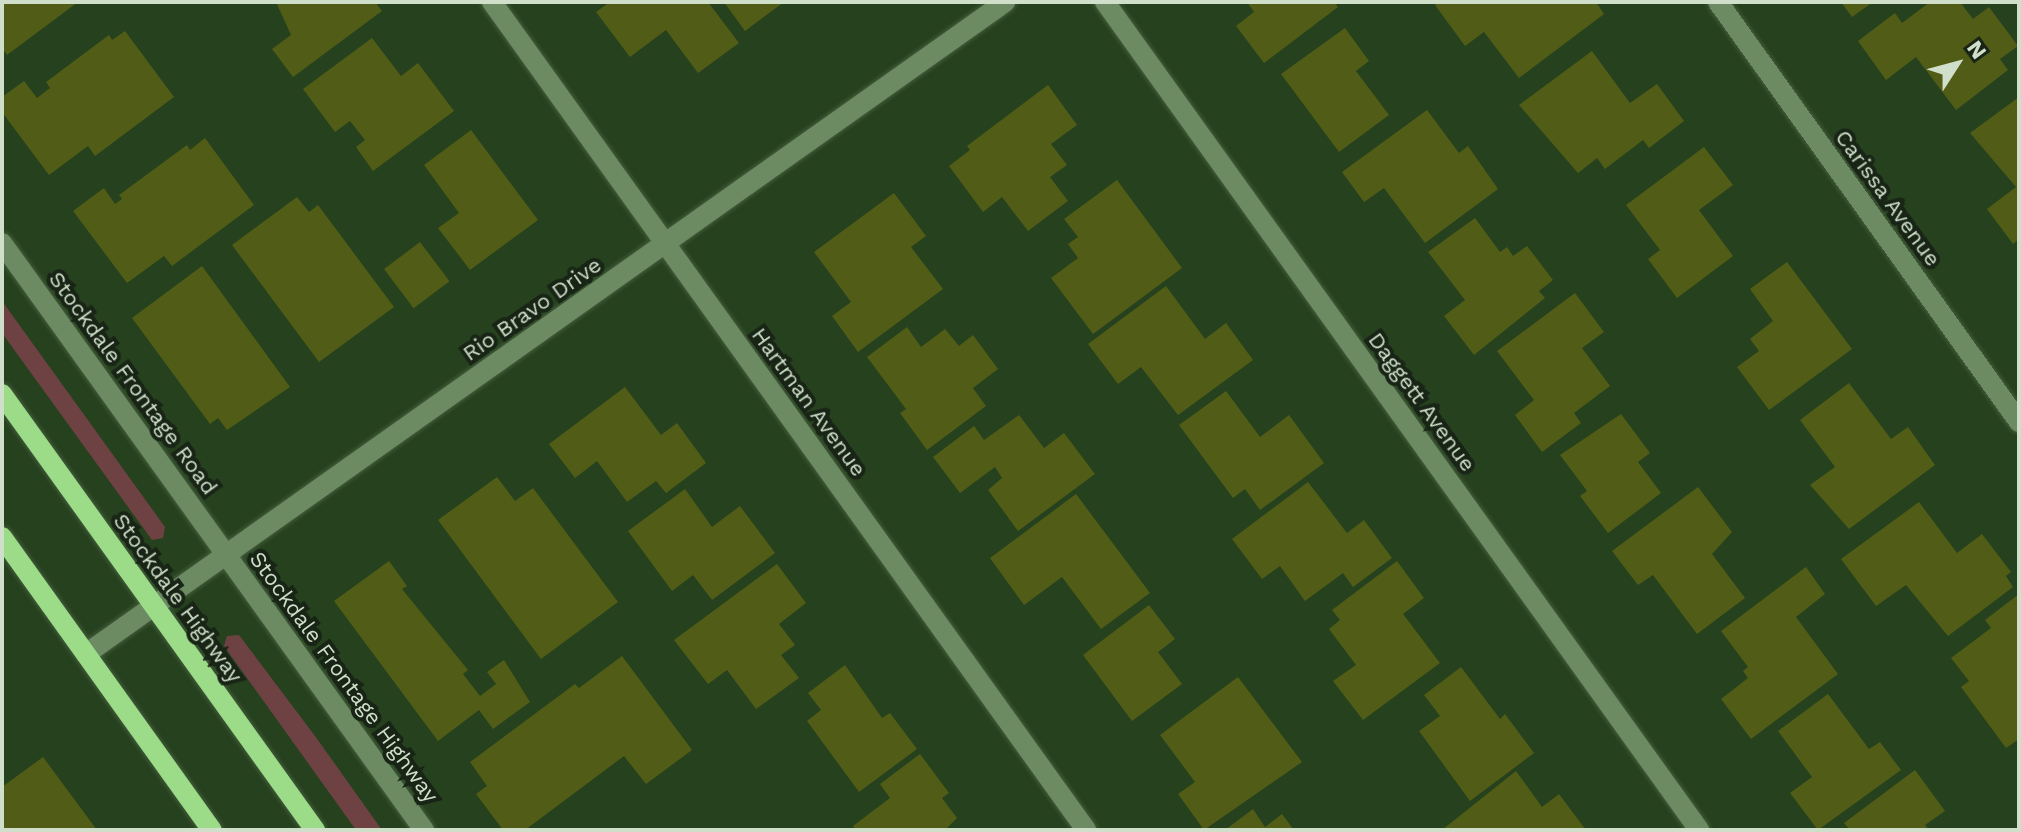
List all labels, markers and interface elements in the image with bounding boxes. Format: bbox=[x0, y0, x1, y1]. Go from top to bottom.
north arrow bbox=[1917, 24, 1997, 104]
text: N bbox=[1962, 36, 1992, 64]
street label: Carissa Avenue bbox=[1829, 124, 1947, 272]
street label: Rio Bravo Drive bbox=[458, 251, 606, 367]
street label: Stockdale Frontage Road bbox=[43, 266, 223, 500]
street label: Hartman Avenue bbox=[746, 322, 872, 482]
street label: Daggett Avenue bbox=[1362, 327, 1482, 477]
street label: Stockdale Highway bbox=[108, 508, 248, 688]
street label: Stockdale Frontage Highway bbox=[244, 546, 444, 808]

